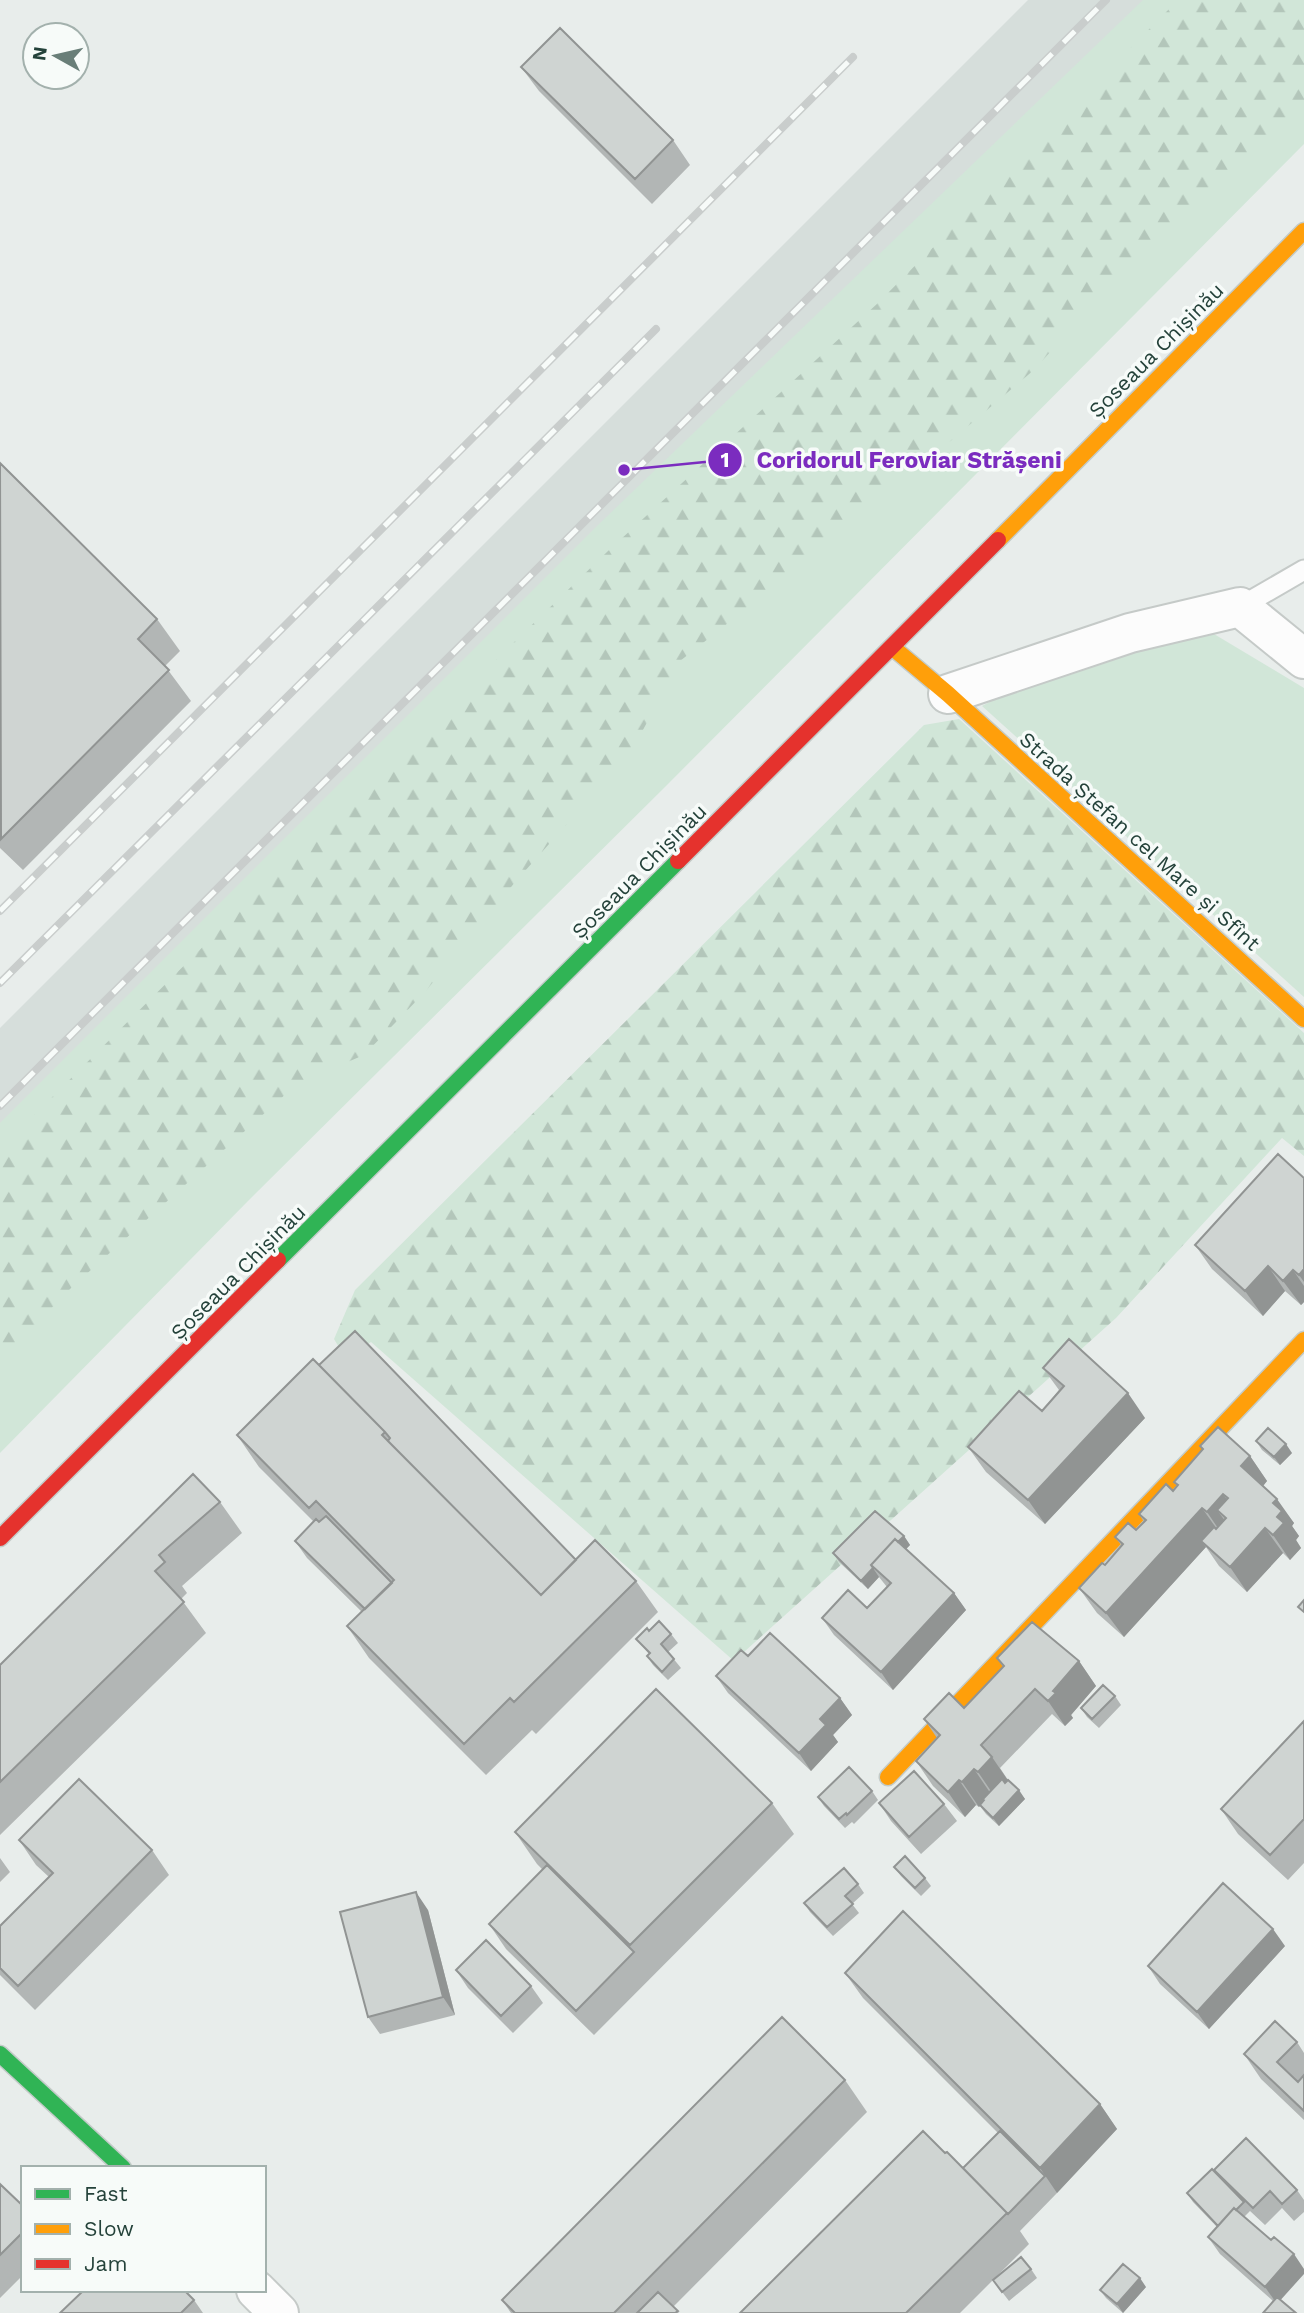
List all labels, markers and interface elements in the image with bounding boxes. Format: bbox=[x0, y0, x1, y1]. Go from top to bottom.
north arrow bbox=[21, 21, 91, 91]
text: N bbox=[27, 45, 52, 62]
street label: Șoseaua Chișinău bbox=[1083, 277, 1229, 423]
callout: Coridorul Feroviar Strășeni bbox=[707, 438, 1076, 482]
text: 1 bbox=[720, 447, 730, 472]
text: Coridorul Feroviar Strășeni bbox=[756, 447, 1062, 474]
street label: Strada Ștefan cel Mare și Sfînt bbox=[1015, 726, 1265, 956]
street label: Șoseaua Chișinău bbox=[566, 798, 712, 944]
street label: Șoseaua Chișinău bbox=[165, 1199, 311, 1345]
legend bbox=[21, 2166, 266, 2292]
text: Fast bbox=[84, 2181, 128, 2206]
text: Slow bbox=[84, 2216, 134, 2241]
text: Jam bbox=[84, 2251, 127, 2276]

